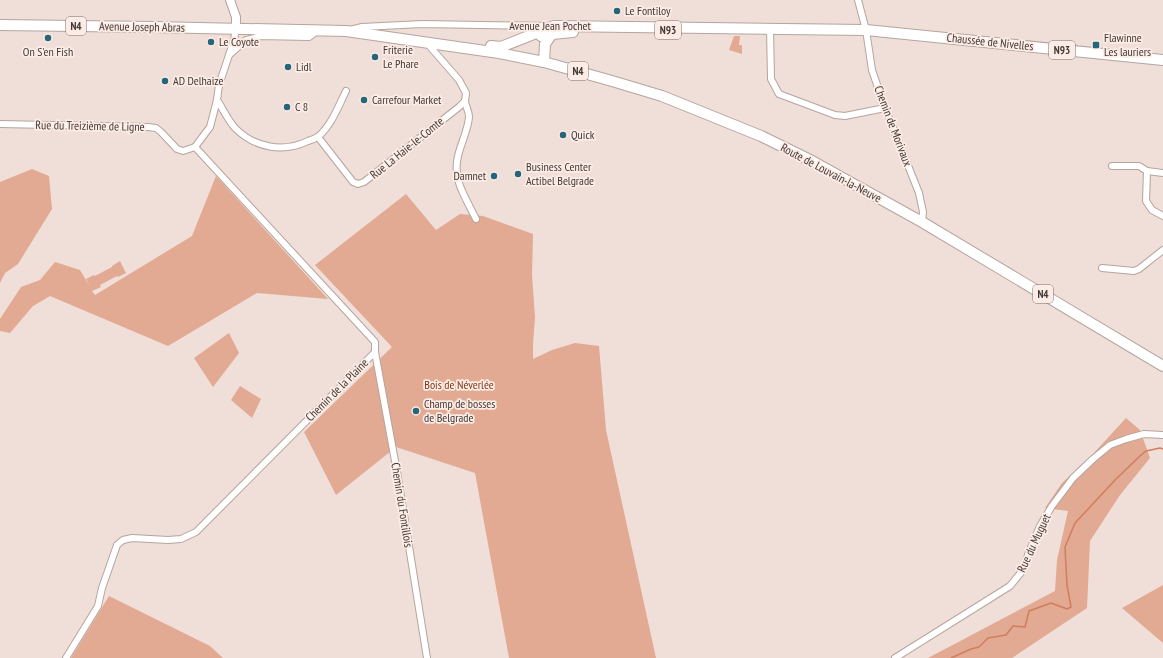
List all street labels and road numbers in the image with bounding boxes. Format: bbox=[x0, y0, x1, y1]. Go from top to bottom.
road number: N4 bbox=[66, 17, 86, 35]
street label: Avenue Joseph Abras bbox=[99, 18, 185, 35]
street label: Avenue Jean Pochet bbox=[509, 18, 591, 33]
road number: N93 bbox=[655, 21, 681, 39]
street label: Chaussée de Nivelles bbox=[946, 29, 1034, 54]
road number: N93 bbox=[1049, 41, 1075, 59]
road number: N4 bbox=[568, 62, 588, 80]
street label: Chemin de Morivaux bbox=[871, 83, 916, 168]
street label: Rue La Haie-le-Comte bbox=[367, 113, 447, 182]
street label: Rue du Treizième de Ligne bbox=[35, 117, 145, 134]
street label: Route de Louvain-la-Neuve bbox=[778, 140, 884, 206]
road number: N4 bbox=[1033, 285, 1053, 303]
street label: Chemin de la Plaine bbox=[302, 355, 371, 424]
street label: Chemin du Fontillois bbox=[388, 461, 417, 548]
street label: Rue du Muguet bbox=[1013, 510, 1054, 574]

